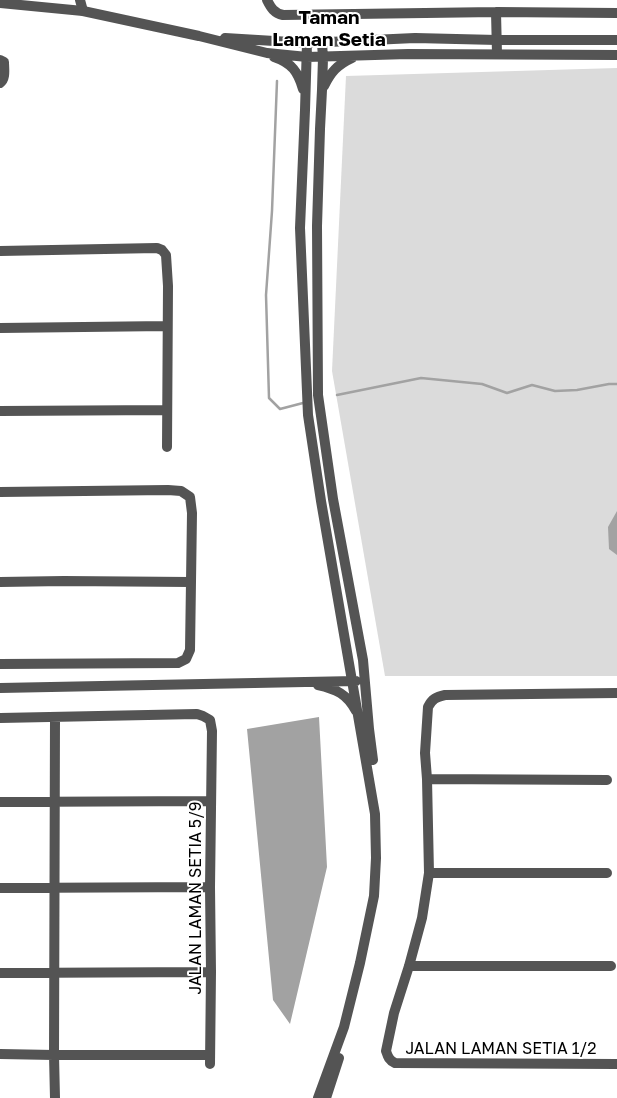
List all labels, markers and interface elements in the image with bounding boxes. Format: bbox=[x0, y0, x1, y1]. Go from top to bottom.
district label: Taman Laman Setia bbox=[272, 7, 386, 51]
street label: JALAN LAMAN SETIA 5/9 bbox=[186, 801, 206, 995]
street label: JALAN LAMAN SETIA 1/2 bbox=[405, 1039, 597, 1059]

